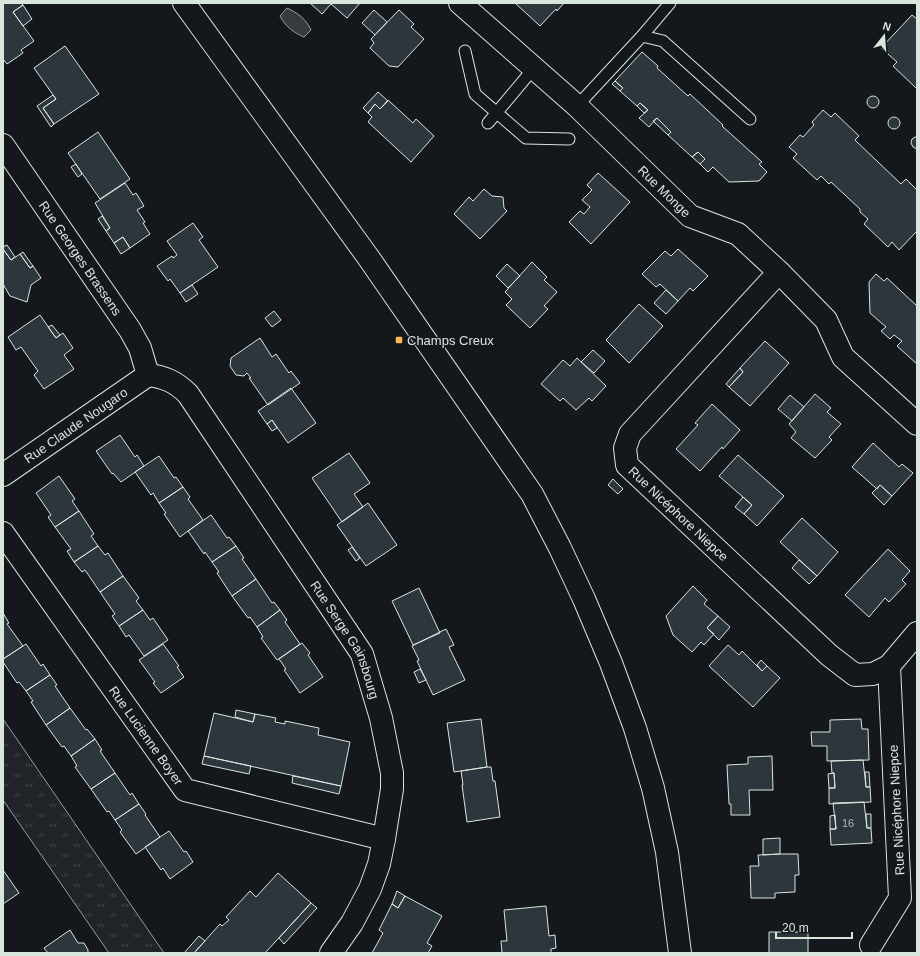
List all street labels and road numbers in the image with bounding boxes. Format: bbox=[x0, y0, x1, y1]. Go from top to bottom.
street label: Rue Monge bbox=[635, 163, 693, 220]
street label: Rue Georges Brassens bbox=[36, 198, 125, 319]
street label: Rue Claude Nougaro bbox=[21, 385, 130, 466]
street label: Rue Nicéphore Niepce bbox=[626, 464, 731, 564]
street label: Rue Serge Gainsbourg bbox=[307, 578, 382, 701]
street label: Rue Lucienne Boyer bbox=[106, 683, 186, 789]
street label: Rue Nicéphore Niepce bbox=[886, 744, 907, 876]

